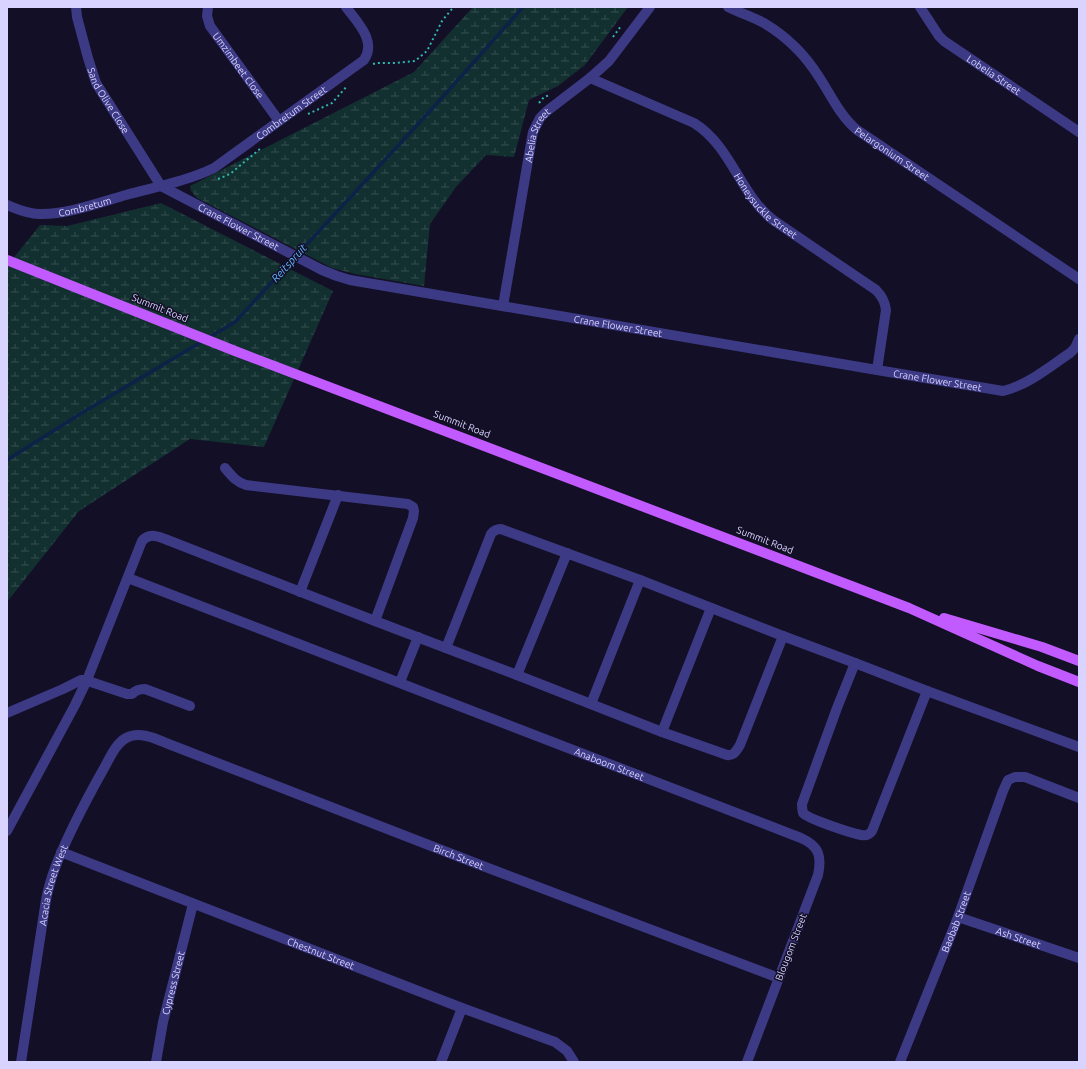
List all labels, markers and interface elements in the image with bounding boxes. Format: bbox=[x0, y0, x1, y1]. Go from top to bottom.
street label: Umzimbeet Close bbox=[211, 30, 266, 100]
street label: Lobelia Street bbox=[965, 53, 1023, 97]
street label: Sand Olive Close bbox=[86, 66, 132, 135]
street label: Combretum Street bbox=[254, 83, 329, 142]
street label: Abelia Street bbox=[522, 105, 552, 163]
street label: Pelargonium Street bbox=[853, 125, 932, 183]
street label: Honeysuckle Street bbox=[732, 171, 799, 240]
street label: Combretum bbox=[58, 194, 112, 218]
street label: Crane Flower Street bbox=[196, 201, 281, 252]
water label: Reitspruit bbox=[269, 241, 310, 284]
street label: Summit Road bbox=[130, 292, 190, 324]
street label: Crane Flower Street bbox=[573, 313, 663, 339]
street label: Crane Flower Street bbox=[892, 367, 983, 393]
street label: Summit Road bbox=[432, 408, 492, 440]
street label: Summit Road bbox=[735, 524, 795, 556]
street label: Anaboom Street bbox=[573, 746, 646, 782]
street label: Birch Street bbox=[432, 842, 485, 871]
street label: Acacia Street West bbox=[37, 843, 70, 926]
street label: Baobab Street bbox=[939, 890, 972, 954]
street label: Blougom Street bbox=[773, 912, 809, 982]
street label: Ash Street bbox=[995, 925, 1043, 950]
street label: Chestnut Street bbox=[286, 935, 356, 971]
street label: Cypress Street bbox=[160, 950, 186, 1016]

